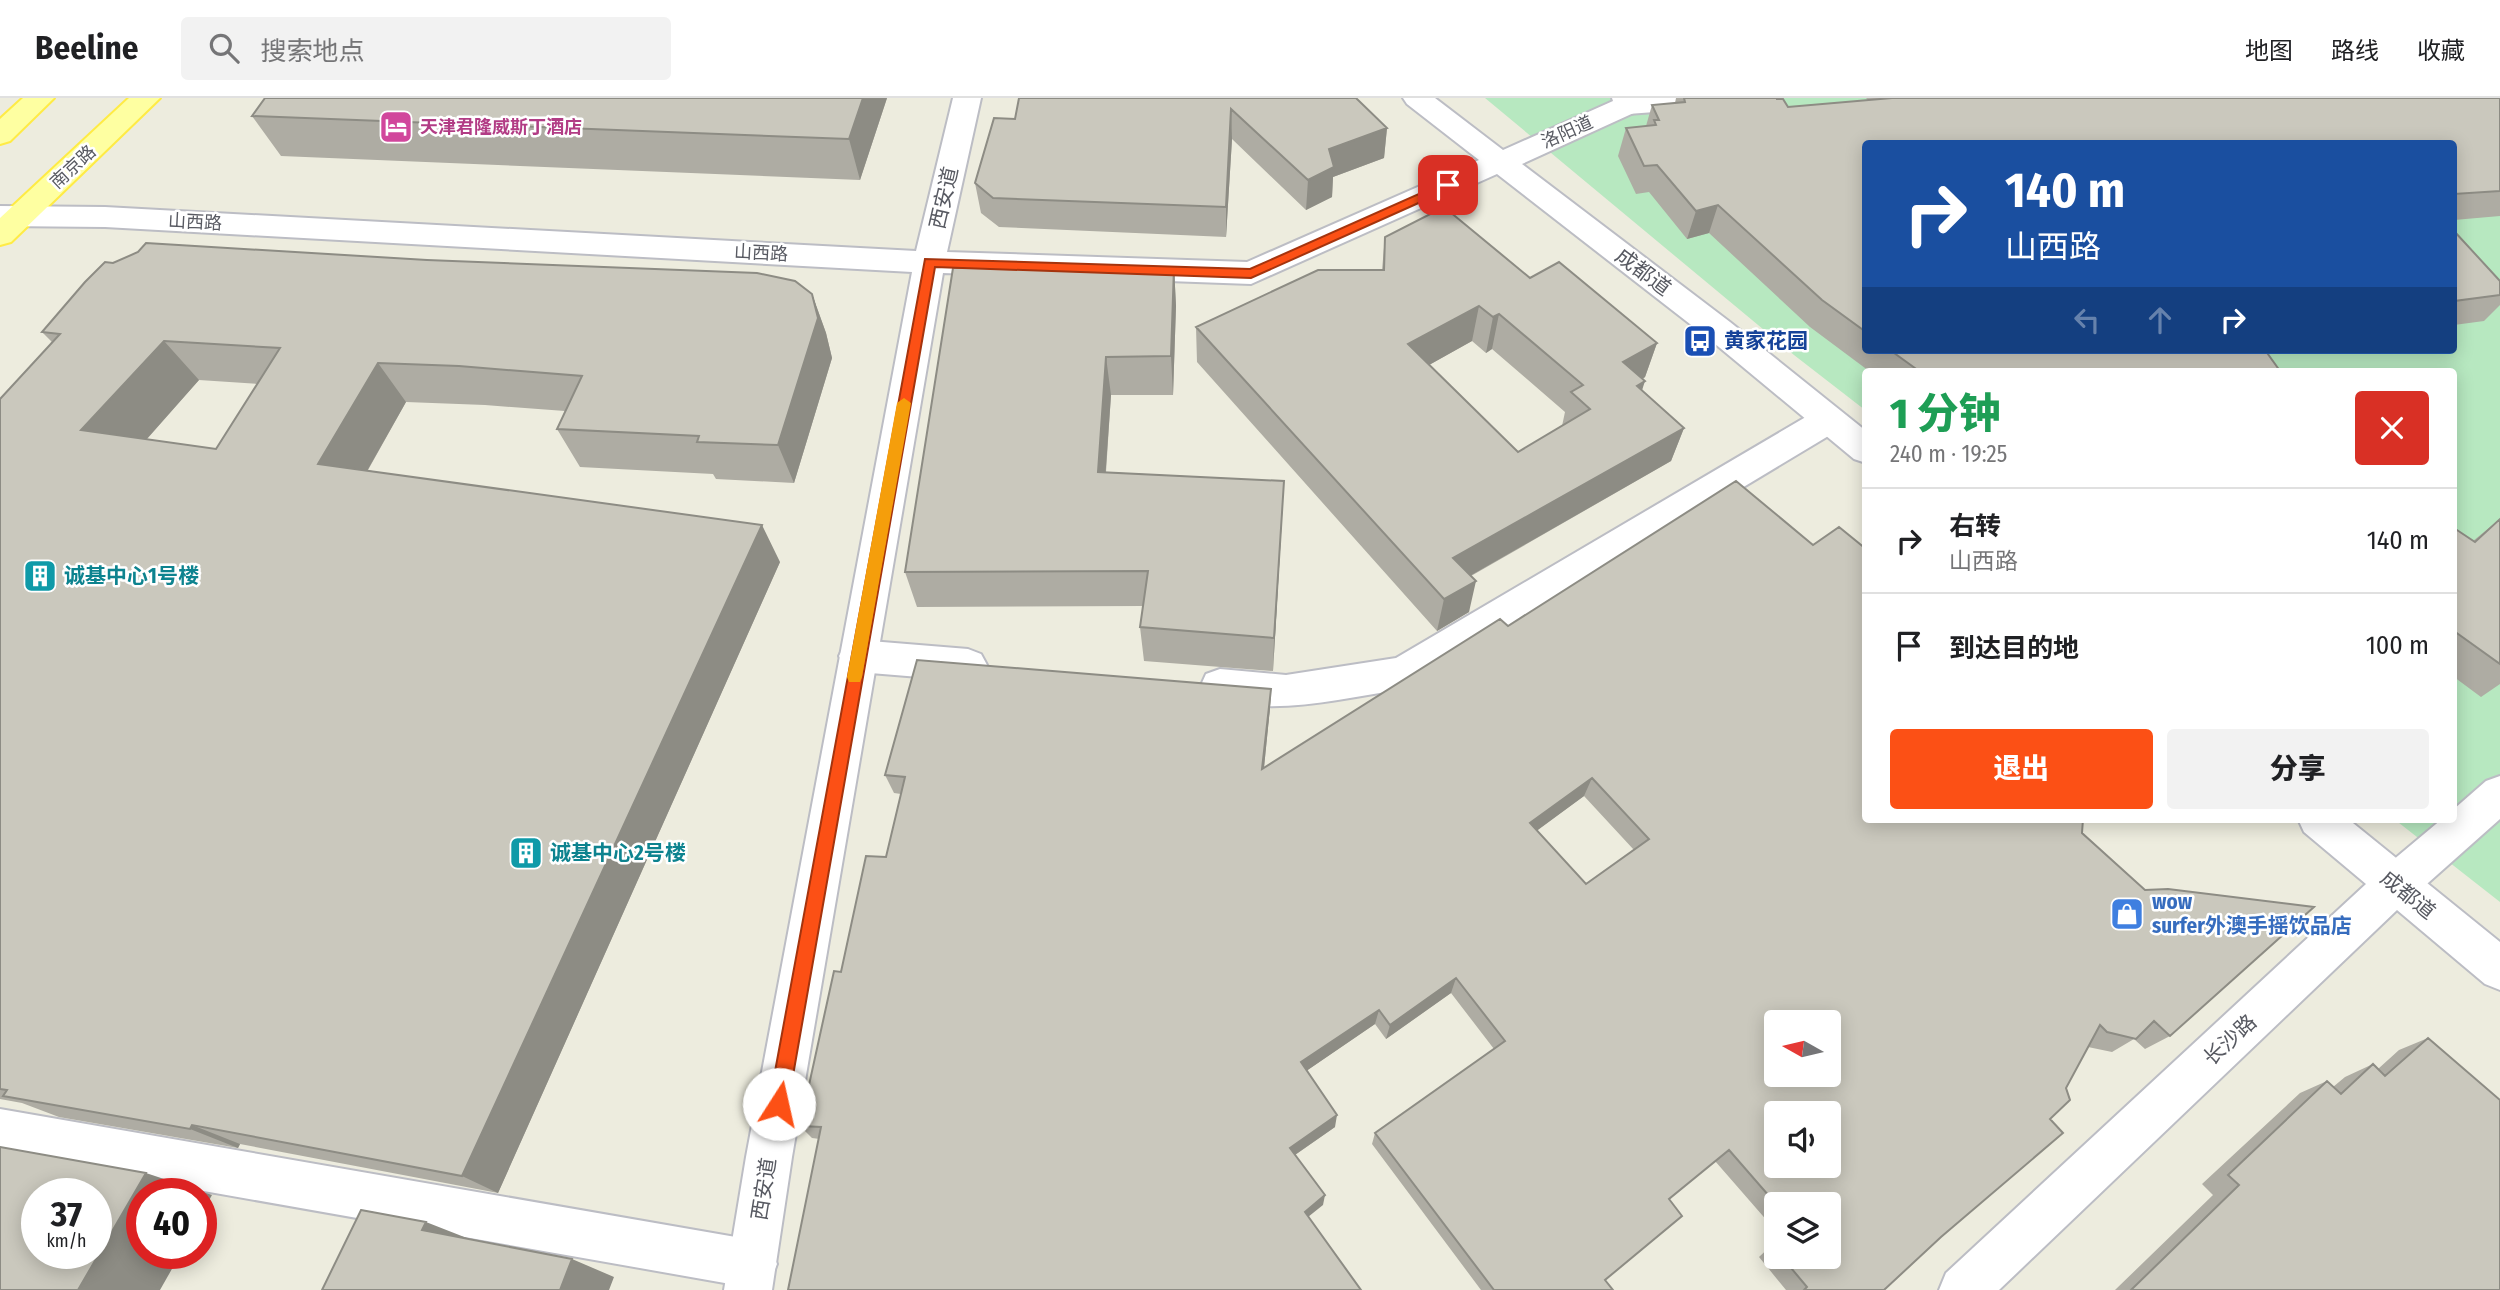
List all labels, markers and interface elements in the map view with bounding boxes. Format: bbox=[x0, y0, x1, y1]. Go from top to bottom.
search box bbox=[181, 17, 671, 80]
text: Beeline bbox=[35, 28, 139, 68]
icon: search bbox=[205, 29, 243, 67]
text: 搜索地点 bbox=[261, 36, 365, 67]
text: 地图 bbox=[2245, 37, 2293, 65]
text: 路线 bbox=[2331, 37, 2379, 65]
text: 收藏 bbox=[2417, 37, 2465, 65]
hotel icon: 天津君隆威斯丁酒店 bbox=[377, 108, 415, 146]
street label: 洛阳道 bbox=[1538, 111, 1596, 153]
place label: 天津君隆威斯丁酒店 bbox=[420, 116, 582, 138]
street label: 南京路 bbox=[46, 141, 100, 193]
pin bbox=[1418, 155, 1478, 215]
text: 140 m bbox=[2005, 161, 2125, 220]
street label: 西安道 bbox=[924, 164, 964, 232]
icon: arrive bbox=[1429, 166, 1467, 204]
icon: right bbox=[1890, 168, 1981, 259]
street label: 山西路 bbox=[167, 210, 223, 234]
text: 山西路 bbox=[2005, 228, 2101, 266]
street label: 山西路 bbox=[733, 241, 789, 265]
street label: 成都道 bbox=[1610, 243, 1676, 301]
icon: left bbox=[2068, 301, 2106, 339]
icon: ahead bbox=[2141, 301, 2179, 339]
icon: right bbox=[2214, 301, 2252, 339]
bus stop icon: 黄家花园 bbox=[1681, 322, 1719, 360]
place label: 黄家花园 bbox=[1724, 328, 1808, 354]
text: 1 分钟 bbox=[1890, 389, 2001, 439]
button: close bbox=[2355, 391, 2429, 465]
text: 240 m · 19:25 bbox=[1890, 440, 2007, 468]
text: 右转 bbox=[1949, 511, 2001, 542]
icon: right bbox=[1890, 522, 1928, 560]
text: 140 m bbox=[2367, 525, 2429, 556]
text: 山西路 bbox=[1949, 547, 2018, 575]
building icon: 诚基中心1号楼 bbox=[21, 557, 59, 595]
place label: 诚基中心1号楼 bbox=[64, 563, 199, 589]
icon: arrive bbox=[1890, 627, 1928, 665]
text: 100 m bbox=[2366, 630, 2429, 661]
text: 到达目的地 bbox=[1949, 633, 2079, 664]
button: 退出 bbox=[1890, 729, 2153, 809]
button: 分享 bbox=[2167, 729, 2429, 809]
building icon: 诚基中心2号楼 bbox=[507, 834, 545, 872]
place label: 诚基中心2号楼 bbox=[550, 840, 686, 866]
street label: 成都道 bbox=[2375, 865, 2441, 925]
place label: wow surfer外澳手摇饮品店 bbox=[2152, 889, 2352, 939]
shop icon: wow surfer外澳手摇饮品店 bbox=[2108, 895, 2146, 933]
street label: 长沙路 bbox=[2198, 1009, 2262, 1071]
north arrow bbox=[1764, 1010, 1841, 1087]
map controls bbox=[1764, 1010, 1841, 1269]
position arrow bbox=[742, 1067, 816, 1141]
button: sound bbox=[1764, 1101, 1841, 1178]
street label: 西安道 bbox=[746, 1156, 782, 1222]
speed limit sign: 40 bbox=[126, 1178, 217, 1269]
button: layers bbox=[1764, 1192, 1841, 1269]
text: 37 bbox=[51, 1193, 82, 1235]
text: km/h bbox=[46, 1230, 87, 1252]

